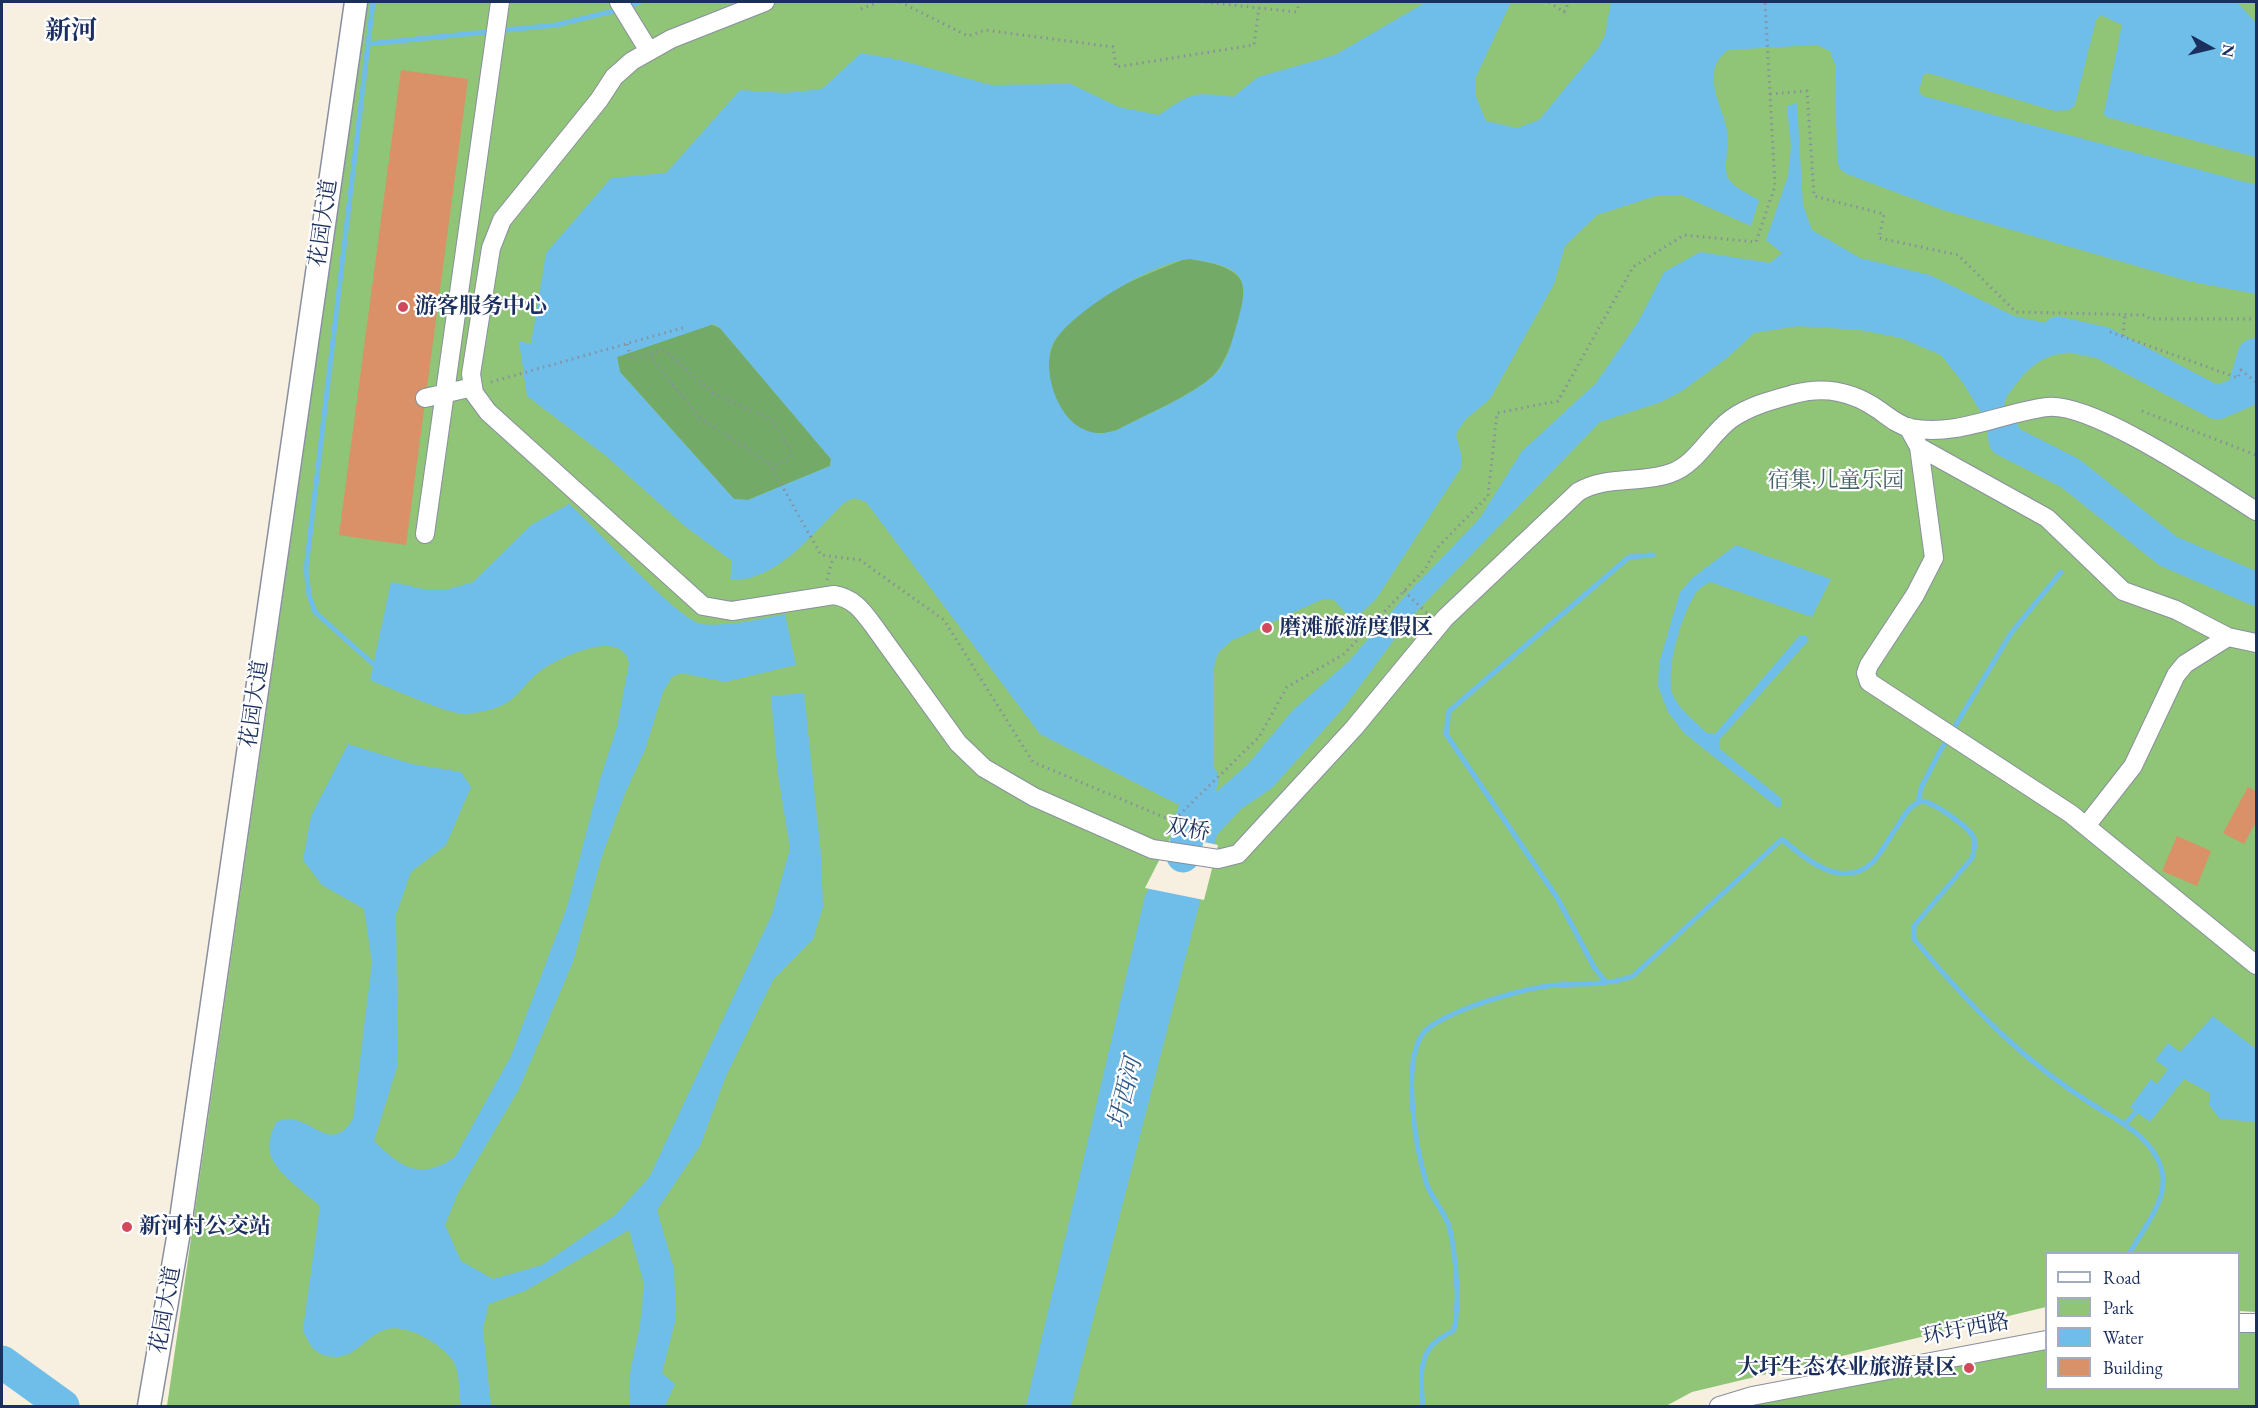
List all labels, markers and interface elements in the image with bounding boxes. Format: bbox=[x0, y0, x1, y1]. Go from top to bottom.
district label: 新河 bbox=[45, 16, 97, 48]
north arrow bbox=[2180, 18, 2240, 78]
text: N bbox=[2217, 43, 2240, 58]
street label: 花园大道 bbox=[305, 178, 343, 268]
place label: 游客服务中心 bbox=[415, 294, 547, 320]
marker: 游客服务中心 bbox=[396, 300, 410, 314]
park label: 宿集·儿童乐园 bbox=[1768, 468, 1904, 494]
place label: 磨滩旅游度假区 bbox=[1279, 615, 1433, 641]
marker: 磨滩旅游度假区 bbox=[1260, 621, 1274, 635]
street label: 花园大道 bbox=[236, 659, 274, 749]
street label: 双桥 bbox=[1164, 814, 1212, 846]
water label: 圩西河 bbox=[1103, 1055, 1149, 1131]
place label: 新河村公交站 bbox=[139, 1214, 271, 1240]
marker: 新河村公交站 bbox=[120, 1220, 134, 1234]
legend bbox=[2045, 1252, 2240, 1390]
street label: 花园大道 bbox=[145, 1264, 187, 1356]
text: Road bbox=[2103, 1266, 2141, 1289]
text: Park bbox=[2103, 1296, 2134, 1319]
street label: 环圩西路 bbox=[1920, 1309, 2012, 1351]
text: Water bbox=[2103, 1326, 2144, 1349]
place label: 大圩生态农业旅游景区 bbox=[1737, 1355, 1957, 1381]
text: Building bbox=[2103, 1356, 2163, 1379]
marker: 大圩生态农业旅游景区 bbox=[1962, 1361, 1976, 1375]

